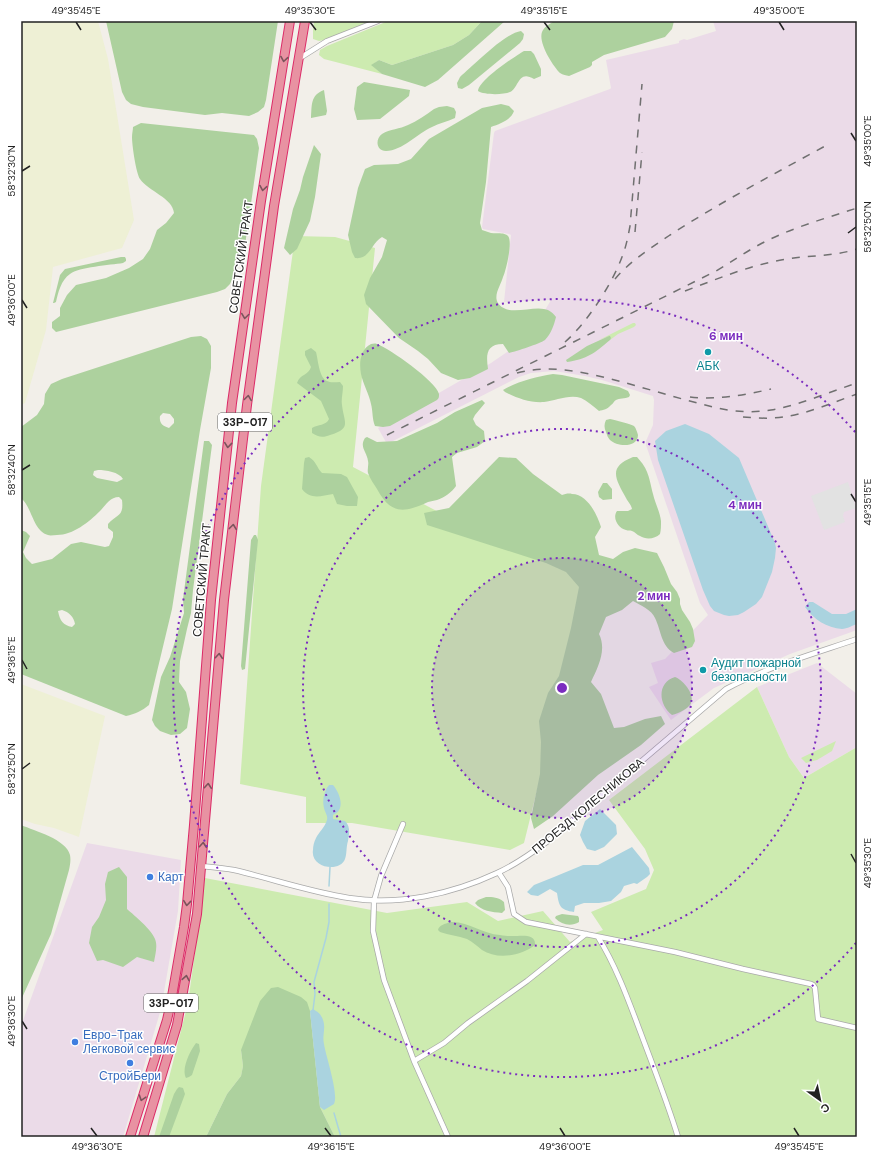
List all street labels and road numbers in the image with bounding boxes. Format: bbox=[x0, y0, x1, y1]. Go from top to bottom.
street label: СОВЕТСКИЙ ТРАКТ bbox=[225, 199, 257, 315]
road number: 33Р-017 bbox=[218, 413, 272, 431]
street label: СОВЕТСКИЙ ТРАКТ bbox=[189, 522, 215, 637]
street label: ПРОЕЗД КОЛЕСНИКОВА bbox=[529, 754, 647, 858]
road number: 33Р-017 bbox=[144, 994, 198, 1012]

